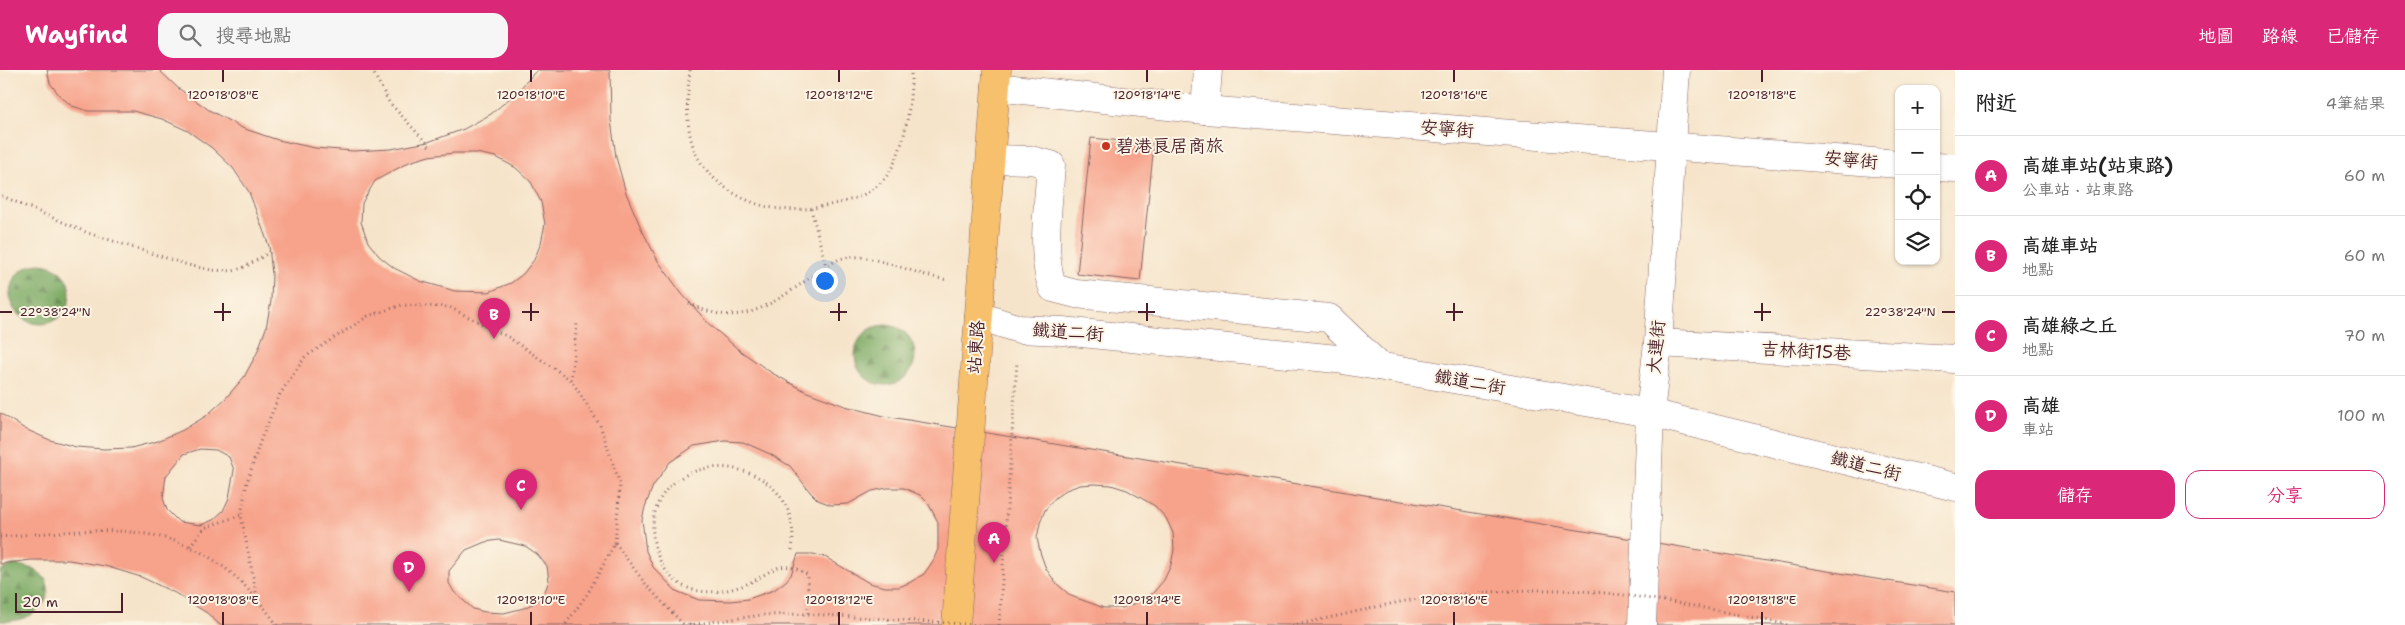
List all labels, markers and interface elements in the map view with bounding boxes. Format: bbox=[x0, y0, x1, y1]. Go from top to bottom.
search box bbox=[158, 13, 508, 58]
text: Wayfind bbox=[25, 19, 128, 51]
icon: search bbox=[176, 21, 204, 49]
text: 搜尋地點 bbox=[216, 23, 292, 48]
text: 地圖 bbox=[2198, 24, 2234, 48]
text: 路線 bbox=[2262, 24, 2298, 48]
text: 已儲存 bbox=[2326, 24, 2380, 48]
map controls bbox=[1895, 85, 1940, 265]
button: + bbox=[1895, 85, 1940, 130]
text: 120°18'08"E bbox=[187, 87, 259, 103]
text: 120°18'10"E bbox=[497, 87, 565, 103]
text: 120°18'12"E bbox=[805, 87, 873, 103]
text: 120°18'14"E bbox=[1113, 87, 1181, 103]
text: 120°18'16"E bbox=[1420, 87, 1488, 103]
text: 120°18'18"E bbox=[1728, 87, 1796, 103]
text: 附近 bbox=[1975, 89, 2017, 117]
text: 4筆結果 bbox=[2326, 93, 2385, 114]
street label: 安寧街 bbox=[1419, 115, 1475, 143]
button: − bbox=[1895, 130, 1940, 175]
place label: 碧港良居商旅 bbox=[1116, 134, 1224, 158]
marker: 碧港良居商旅 bbox=[1100, 140, 1112, 152]
street label: 安寧街 bbox=[1823, 146, 1879, 174]
text: 高雄車站(站東路) bbox=[2022, 153, 2173, 178]
text: A bbox=[1985, 165, 1997, 186]
text: 60 m bbox=[2344, 165, 2385, 186]
button: locate bbox=[1895, 175, 1940, 220]
text: 公車站 · 站東路 bbox=[2022, 179, 2133, 200]
button: layers bbox=[1895, 220, 1940, 265]
text: 高雄車站 bbox=[2022, 233, 2098, 258]
text: B bbox=[1986, 245, 1996, 266]
text: 60 m bbox=[2344, 245, 2385, 266]
text: 地點 bbox=[2022, 259, 2054, 280]
your location bbox=[812, 268, 838, 294]
pin: B bbox=[478, 298, 510, 339]
text: 22°38'24"N bbox=[19, 304, 91, 320]
text: 22°38'24"N bbox=[1864, 304, 1936, 320]
text: 高雄綠之丘 bbox=[2022, 313, 2117, 338]
street label: 鐵道二街 bbox=[1031, 318, 1105, 346]
street label: 站東路 bbox=[962, 319, 990, 375]
street label: 大連街 bbox=[1642, 319, 1670, 375]
text: C bbox=[1986, 325, 1996, 346]
text: 70 m bbox=[2344, 325, 2385, 346]
street label: 吉林街15巷 bbox=[1760, 337, 1852, 365]
text: 地點 bbox=[2022, 339, 2054, 360]
street label: 鐵道二街 bbox=[1432, 364, 1508, 400]
text: 高雄 bbox=[2022, 393, 2060, 418]
text: D bbox=[1985, 405, 1997, 426]
text: 100 m bbox=[2337, 405, 2385, 426]
text: 車站 bbox=[2022, 419, 2054, 440]
street label: 鐵道二街 bbox=[1828, 446, 1904, 486]
pin: C bbox=[505, 469, 537, 510]
button: 儲存 bbox=[1975, 470, 2175, 519]
button: 分享 bbox=[2185, 470, 2385, 519]
pin: A bbox=[978, 522, 1010, 563]
pin: D bbox=[393, 551, 425, 592]
scale bar bbox=[15, 590, 122, 613]
text: 120°18'08"E bbox=[187, 592, 259, 608]
text: 120°18'10"E bbox=[497, 592, 565, 608]
text: 120°18'12"E bbox=[805, 592, 873, 608]
text: 120°18'14"E bbox=[1113, 592, 1181, 608]
text: 120°18'16"E bbox=[1420, 592, 1488, 608]
text: 120°18'18"E bbox=[1728, 592, 1796, 608]
text: 20 m bbox=[22, 593, 58, 611]

